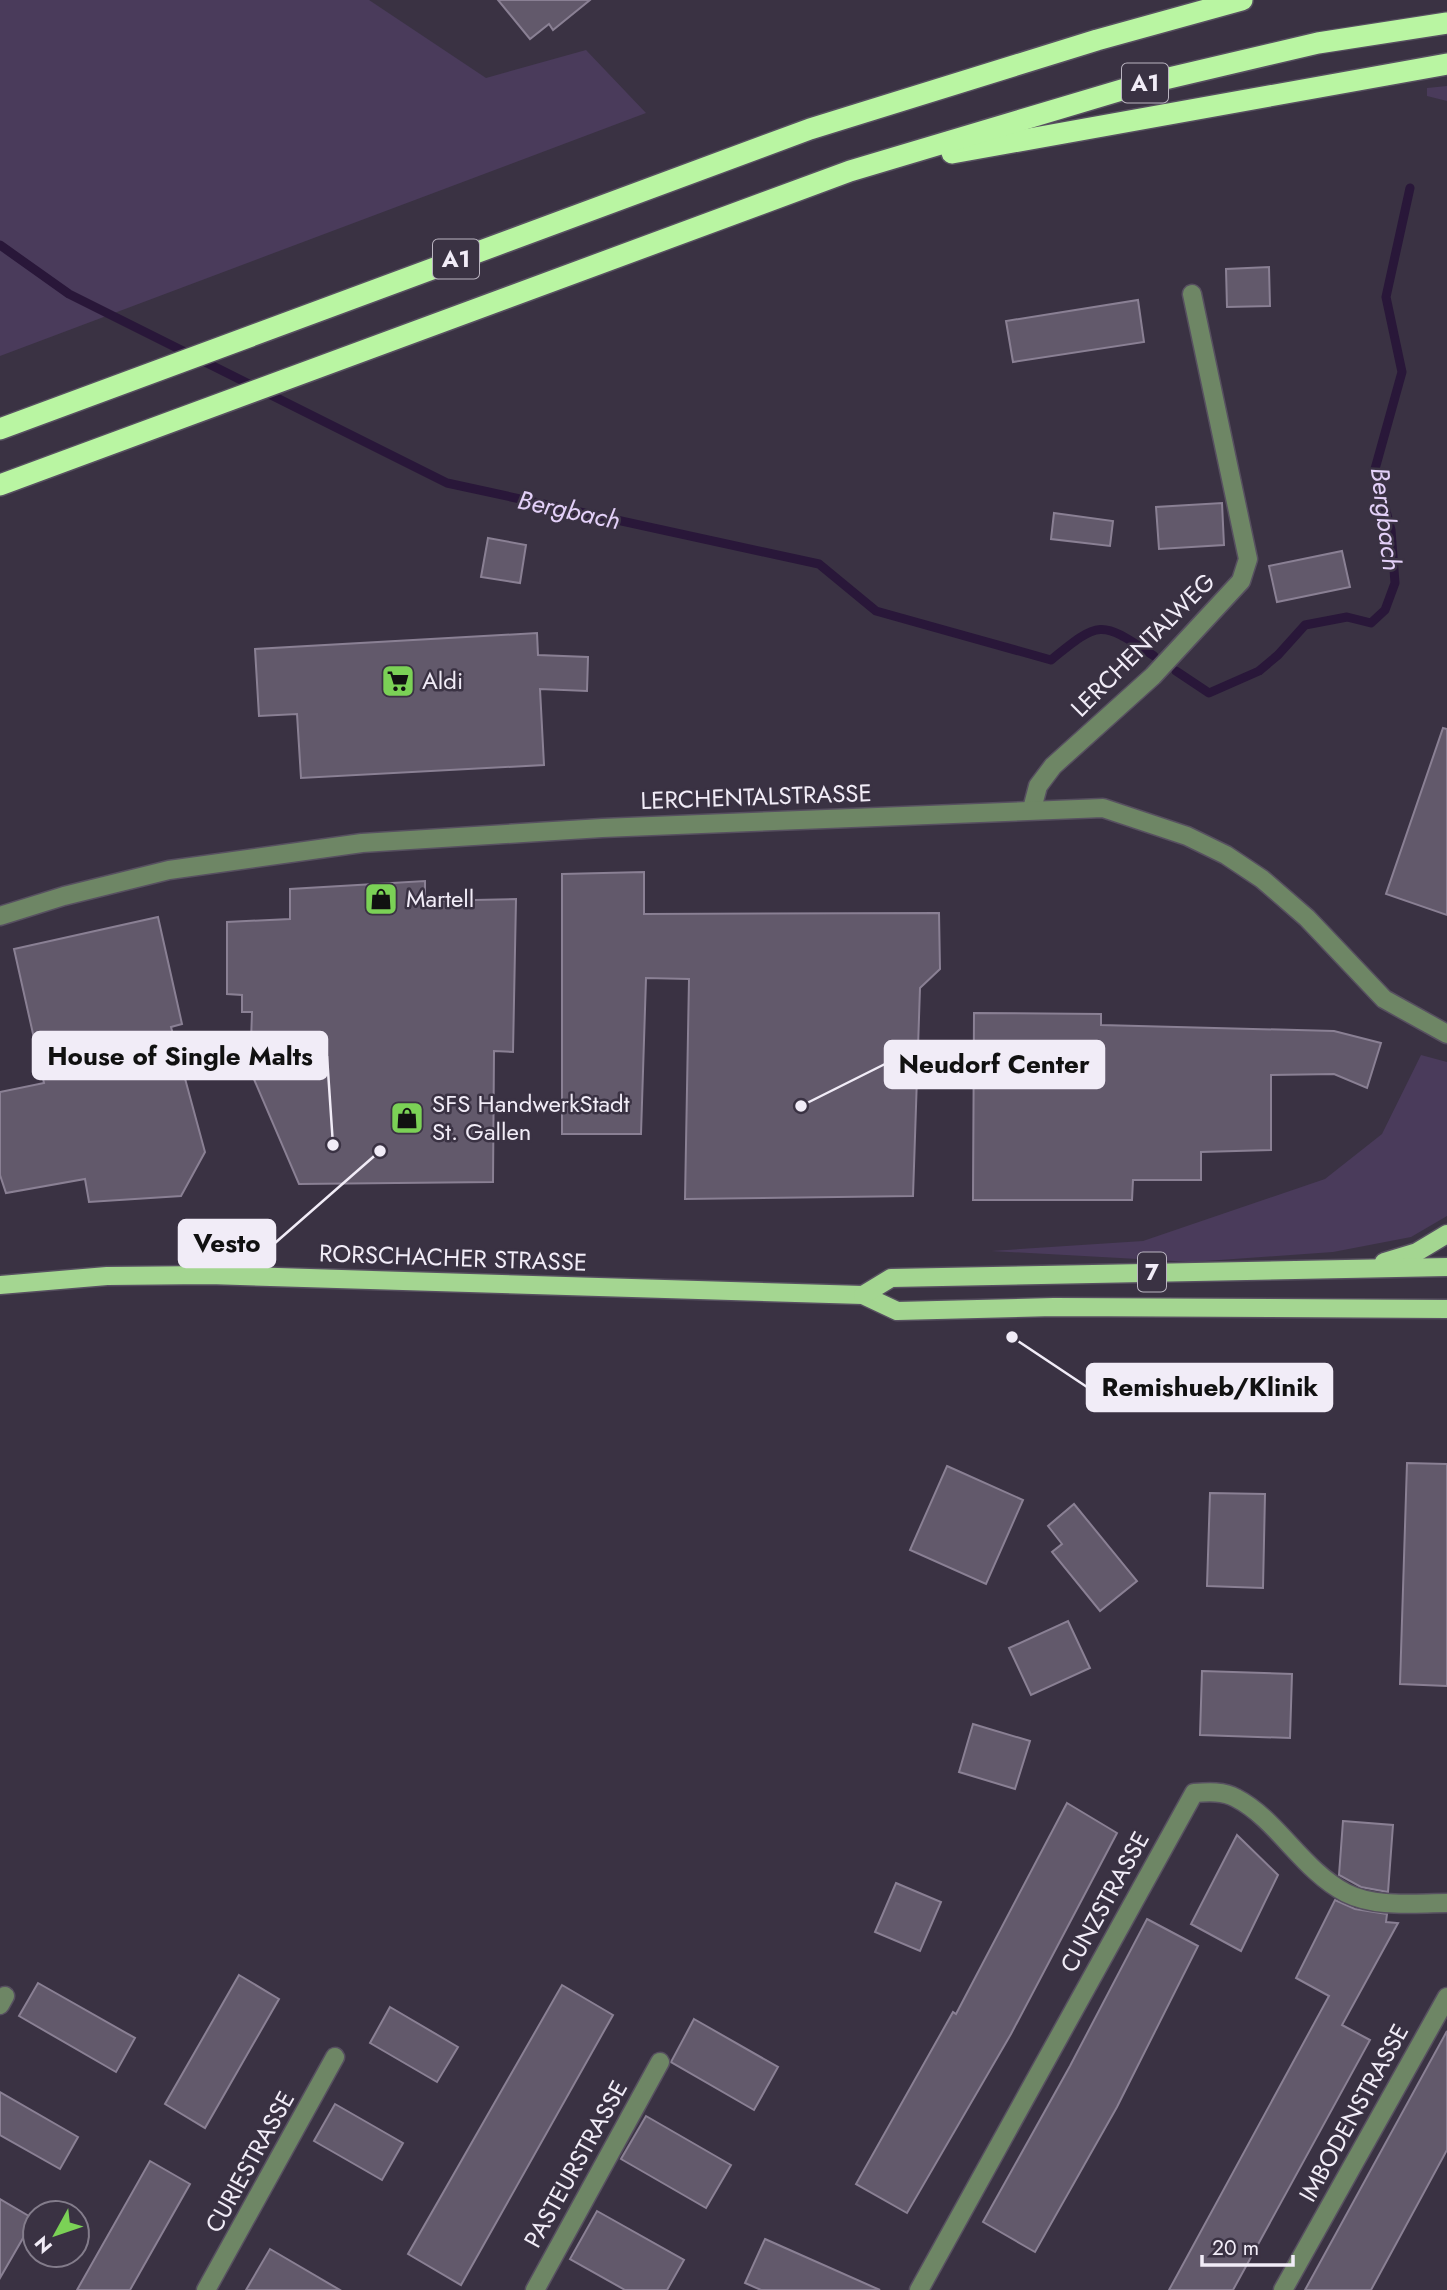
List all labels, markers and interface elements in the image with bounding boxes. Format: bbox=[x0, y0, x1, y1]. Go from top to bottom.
road number: A1 bbox=[1122, 64, 1168, 102]
road number: A1 bbox=[433, 240, 479, 278]
water label: Bergbach bbox=[1361, 465, 1411, 573]
water label: Bergbach bbox=[514, 481, 624, 539]
street label: LERCHENTALWEG bbox=[1063, 565, 1223, 725]
supermarket icon: Aldi bbox=[379, 662, 417, 700]
place label: Aldi bbox=[422, 663, 463, 698]
street label: LERCHENTALSTRASSE bbox=[640, 775, 872, 818]
shop icon: Martell bbox=[362, 880, 400, 918]
place label: Martell bbox=[406, 881, 474, 916]
callout: House of Single Malts bbox=[33, 1032, 327, 1079]
text: House of Single Malts bbox=[47, 1037, 313, 1075]
callout: Neudorf Center bbox=[885, 1041, 1104, 1088]
text: Neudorf Center bbox=[898, 1045, 1090, 1083]
place label: SFS HandwerkStadt St. Gallen bbox=[432, 1086, 630, 1149]
shop icon: SFS HandwerkStadt St. Gallen bbox=[388, 1099, 426, 1137]
callout: Vesto bbox=[179, 1220, 275, 1267]
text: Vesto bbox=[192, 1224, 261, 1262]
street label: RORSCHACHER STRASSE bbox=[318, 1235, 588, 1280]
road number: 7 bbox=[1138, 1252, 1166, 1292]
callout: Remishueb/Klinik bbox=[1087, 1364, 1332, 1411]
text: Remishueb/Klinik bbox=[1102, 1368, 1318, 1406]
street label: CUNZSTRASSE bbox=[1051, 1825, 1158, 1979]
street label: IMBODENSTRASSE bbox=[1290, 2017, 1417, 2208]
street label: PASTEURSTRASSE bbox=[515, 2074, 636, 2254]
street label: CURIESTRASSE bbox=[196, 2085, 303, 2239]
north arrow bbox=[21, 2199, 91, 2269]
scale bar bbox=[1202, 2224, 1293, 2268]
text: N bbox=[28, 2230, 59, 2259]
text: 20 m bbox=[1212, 2233, 1259, 2263]

